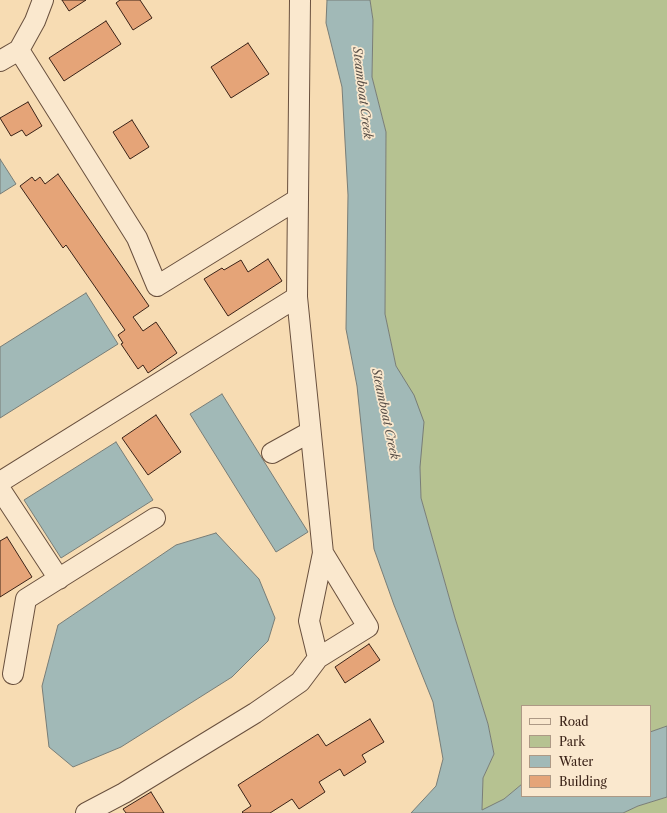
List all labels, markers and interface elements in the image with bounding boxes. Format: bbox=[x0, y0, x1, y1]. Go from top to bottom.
water label: Steamboat Creek bbox=[349, 46, 375, 140]
water label: Steamboat Creek bbox=[368, 367, 402, 461]
legend bbox=[521, 705, 651, 797]
text: Road bbox=[559, 714, 589, 729]
text: Park bbox=[559, 734, 585, 749]
text: Water bbox=[559, 754, 593, 769]
text: Building bbox=[559, 774, 607, 789]

